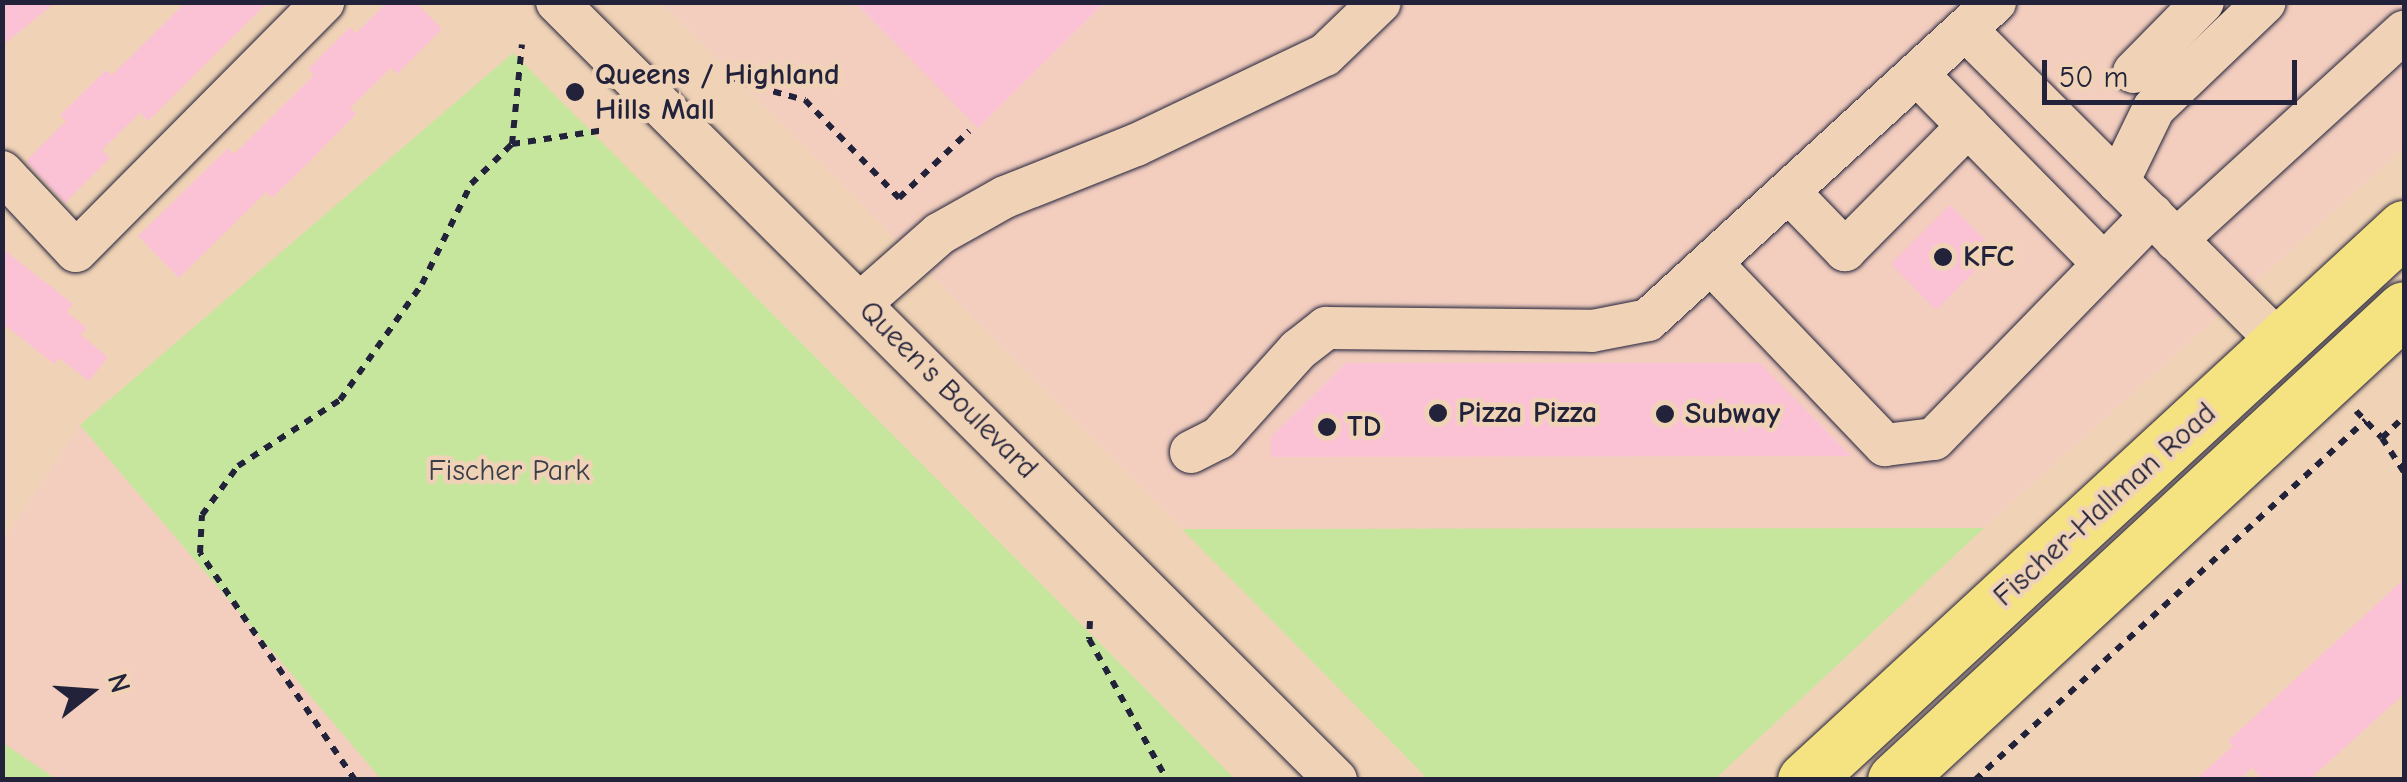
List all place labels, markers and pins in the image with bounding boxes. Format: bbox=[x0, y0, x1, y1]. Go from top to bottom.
place label: Queens / Highland Hills Mall bbox=[595, 57, 840, 128]
marker: Queens / Highland Hills Mall bbox=[564, 81, 586, 103]
place label: KFC bbox=[1963, 239, 2014, 275]
marker: KFC bbox=[1932, 246, 1954, 268]
place label: Pizza Pizza bbox=[1458, 395, 1597, 431]
place label: Subway bbox=[1685, 396, 1780, 432]
marker: Pizza Pizza bbox=[1427, 402, 1449, 424]
marker: Subway bbox=[1654, 403, 1676, 425]
place label: TD bbox=[1347, 409, 1381, 445]
marker: TD bbox=[1316, 416, 1338, 438]

